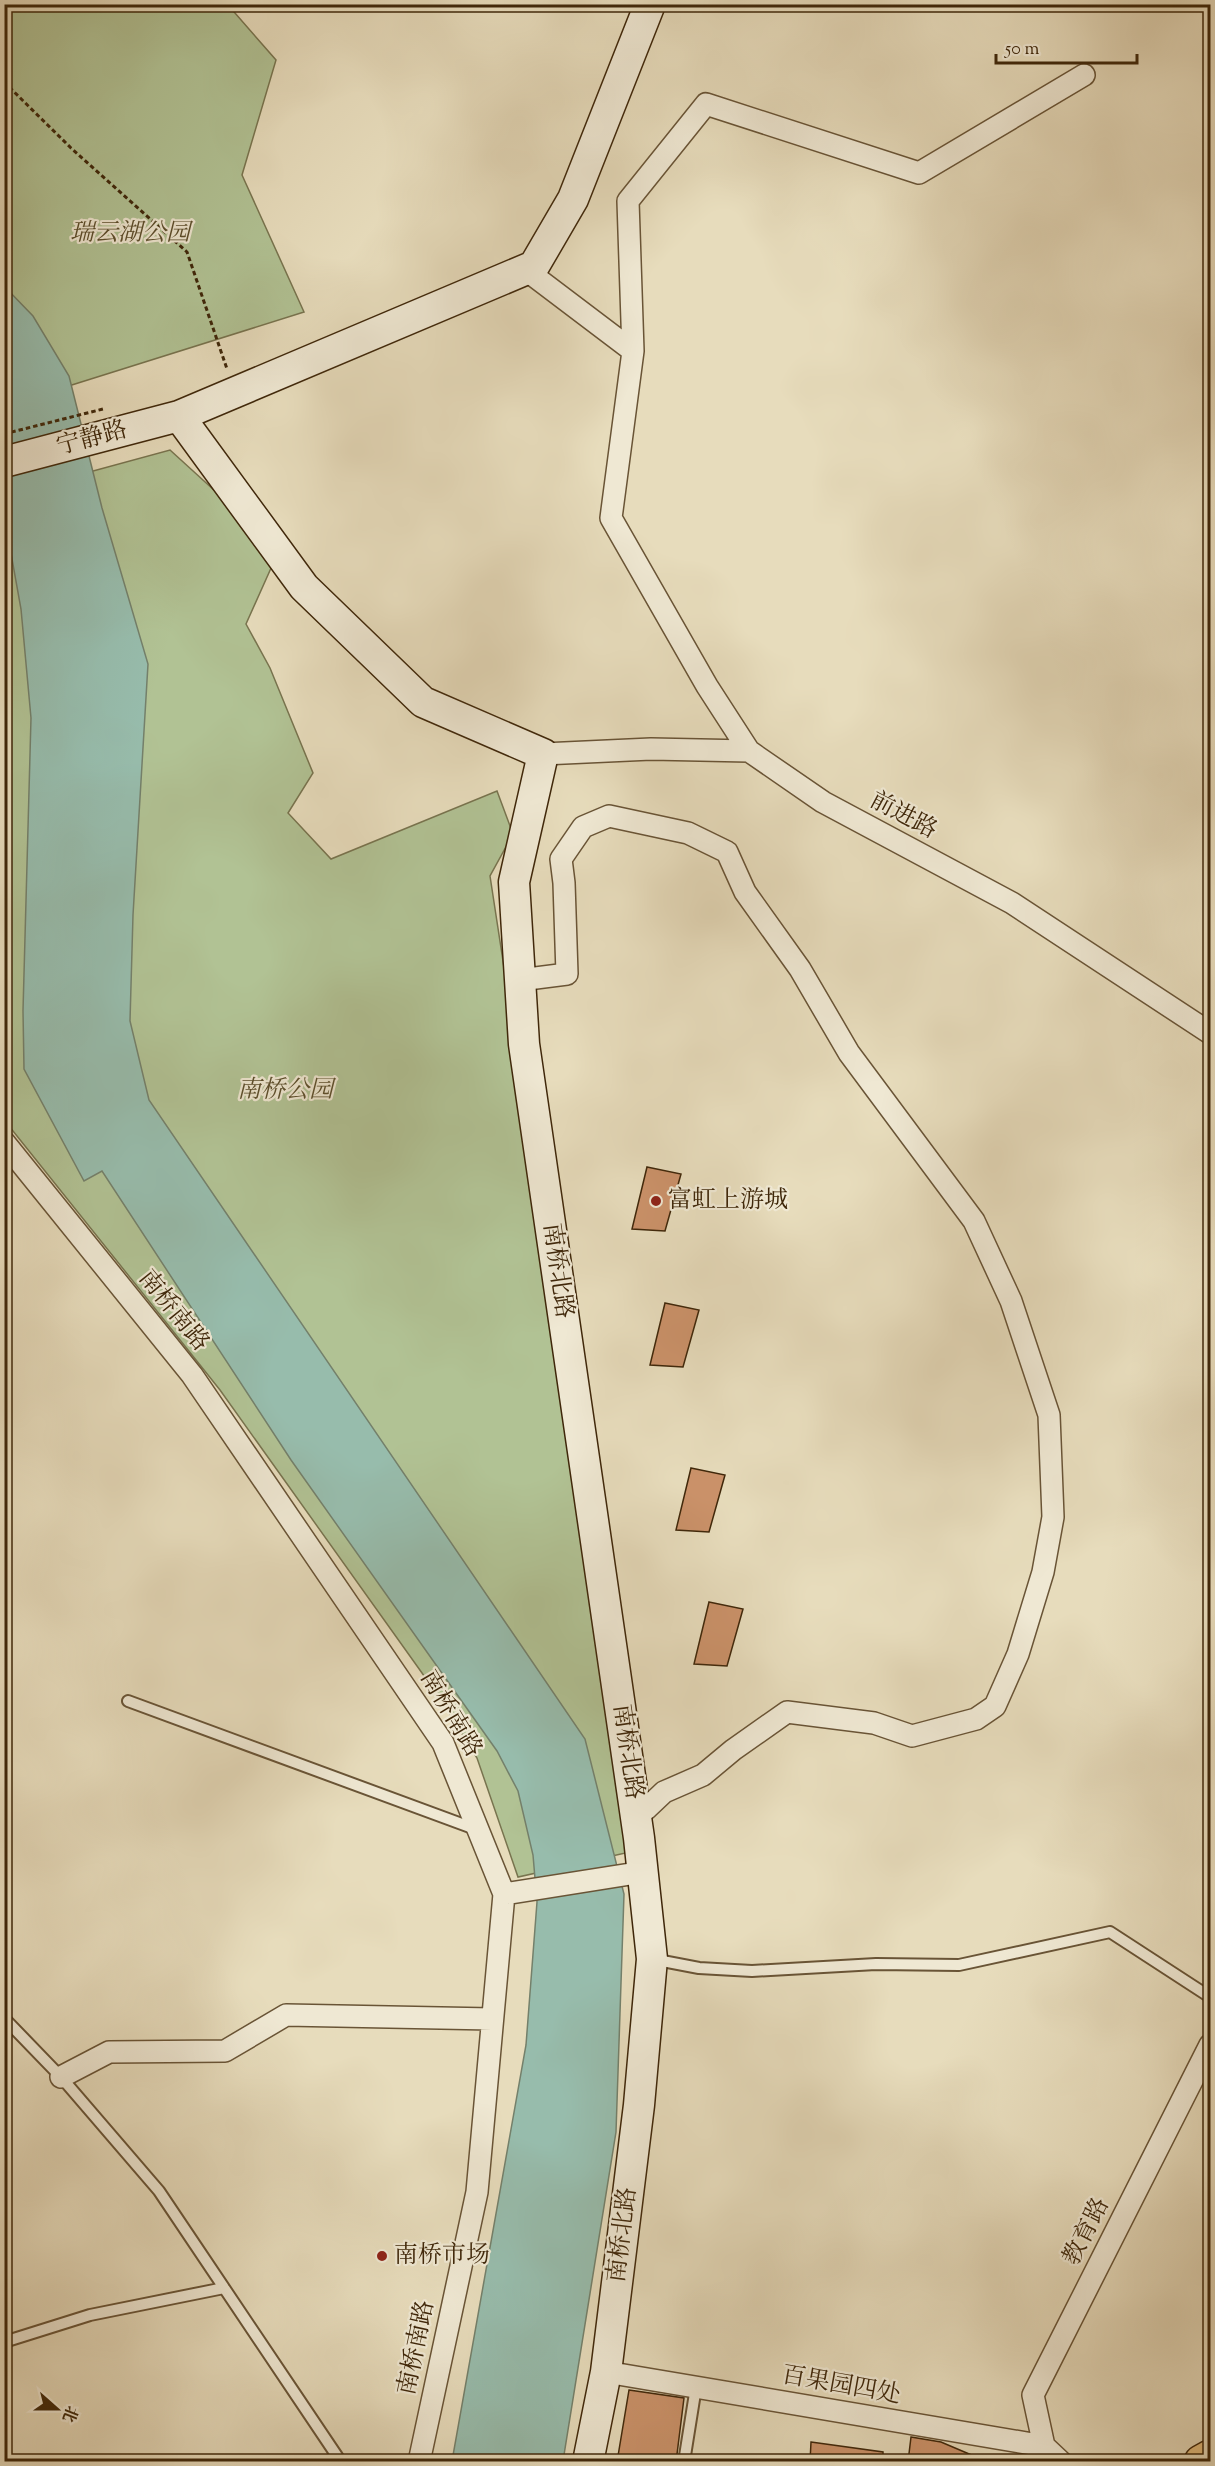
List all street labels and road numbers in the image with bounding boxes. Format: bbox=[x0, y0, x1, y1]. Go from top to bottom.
street label: 宁静路 bbox=[53, 413, 131, 465]
street label: 前进路 bbox=[863, 784, 943, 848]
street label: 南桥北路 bbox=[533, 1221, 581, 1321]
street label: 南桥南路 bbox=[130, 1263, 216, 1359]
street label: 南桥南路 bbox=[411, 1664, 489, 1764]
street label: 南桥北路 bbox=[603, 1702, 651, 1802]
street label: 南桥北路 bbox=[600, 2185, 646, 2285]
street label: 教育路 bbox=[1056, 2192, 1118, 2272]
street label: 南桥南路 bbox=[390, 2298, 444, 2398]
street label: 百果园四处 bbox=[779, 2359, 903, 2413]

